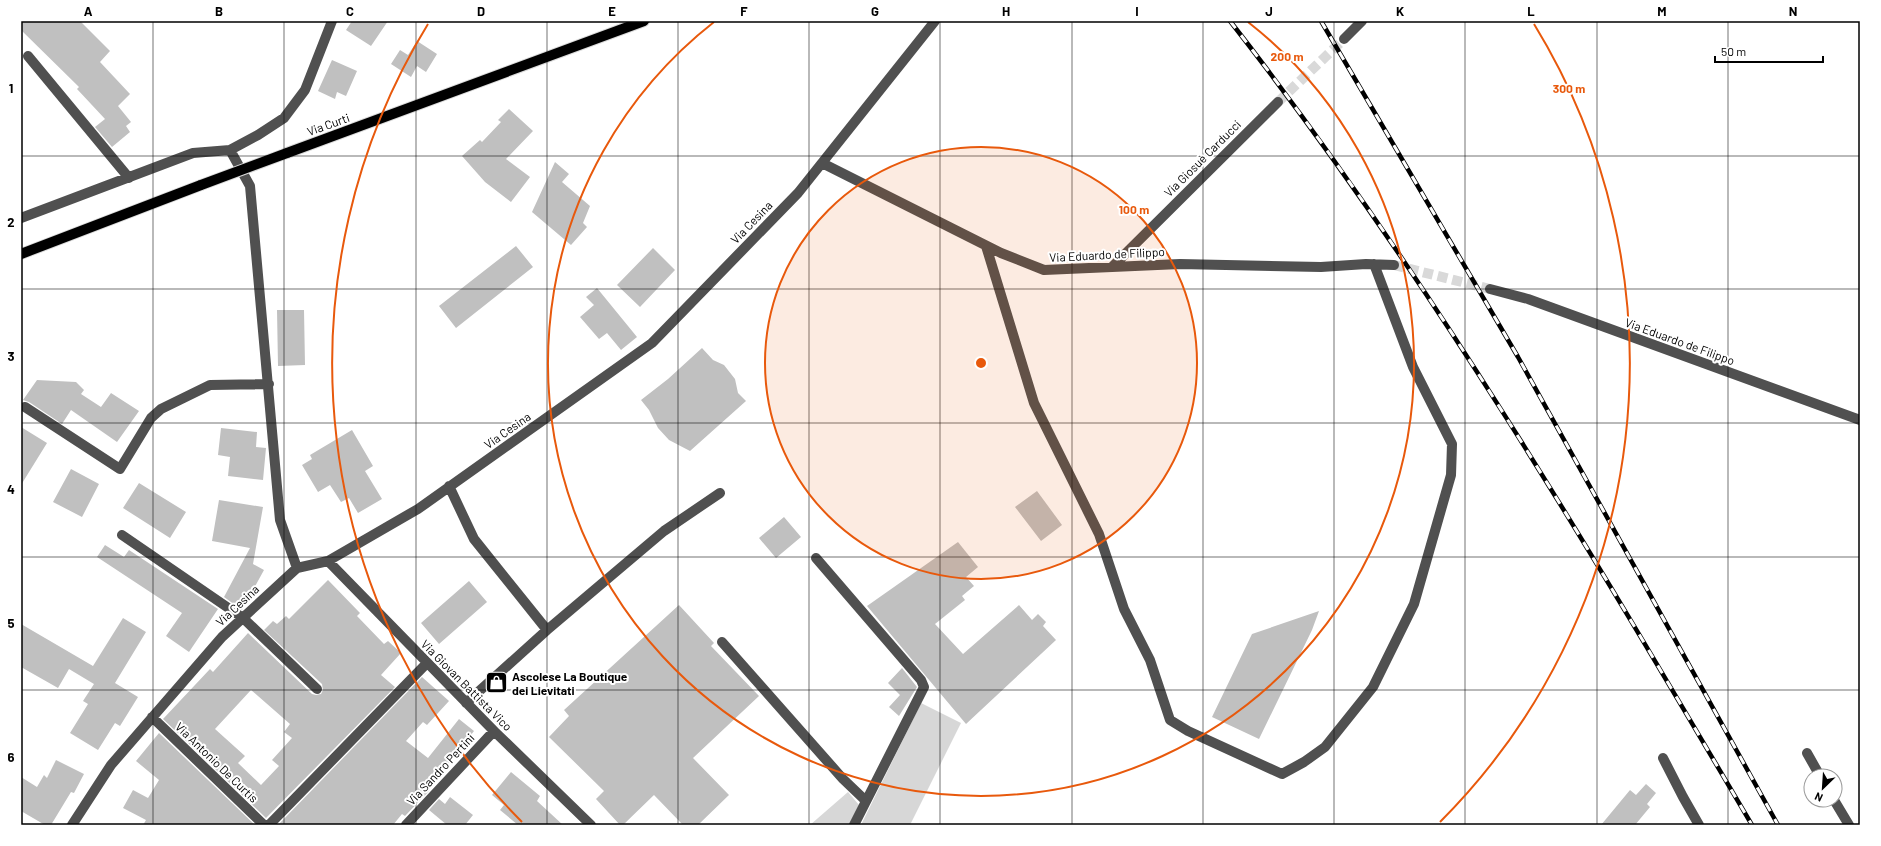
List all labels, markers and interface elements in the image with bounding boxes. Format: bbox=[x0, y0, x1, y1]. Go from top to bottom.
text: A bbox=[84, 3, 93, 19]
text: B bbox=[215, 3, 223, 19]
text: C bbox=[346, 3, 354, 19]
text: D bbox=[477, 3, 485, 19]
text: E bbox=[608, 3, 616, 19]
text: F bbox=[740, 3, 748, 19]
text: G bbox=[871, 3, 879, 19]
text: H bbox=[1002, 3, 1010, 19]
text: I bbox=[1135, 3, 1139, 19]
text: J bbox=[1265, 3, 1273, 19]
text: K bbox=[1396, 3, 1404, 19]
text: L bbox=[1527, 3, 1535, 19]
text: M bbox=[1657, 3, 1667, 19]
text: N bbox=[1789, 3, 1797, 19]
scale bar bbox=[1715, 38, 1823, 64]
text: 50 m bbox=[1721, 44, 1746, 58]
text: 200 m bbox=[1271, 49, 1303, 63]
text: 1 bbox=[9, 80, 13, 96]
text: 300 m bbox=[1553, 81, 1585, 95]
street label: Via Curti bbox=[305, 110, 351, 138]
street label: Via Giosuè Carducci bbox=[1161, 117, 1243, 199]
street label: Via Cesina bbox=[727, 198, 775, 246]
text: 100 m bbox=[1119, 202, 1149, 216]
text: 2 bbox=[7, 214, 15, 230]
street label: Via Eduardo de Filippo bbox=[1049, 244, 1165, 264]
street label: Via Eduardo de Filippo bbox=[1623, 315, 1737, 367]
text: 3 bbox=[7, 348, 15, 364]
centre of rings bbox=[974, 356, 988, 370]
street label: Via Cesina bbox=[481, 409, 533, 451]
text: 4 bbox=[7, 481, 15, 497]
street label: Via Cesina bbox=[213, 582, 261, 628]
text: 5 bbox=[7, 615, 15, 631]
street label: Via Giovan Battista Vico bbox=[419, 637, 515, 733]
place label: Ascolese La Boutique dei Lievitati bbox=[512, 669, 628, 697]
shop icon: Ascolese La Boutique dei Lievitati bbox=[483, 670, 509, 696]
street label: Via Antonio De Curtis bbox=[173, 719, 261, 805]
street label: Via Sandro Pertini bbox=[403, 730, 477, 808]
text: 6 bbox=[8, 749, 15, 765]
north arrow bbox=[1803, 768, 1843, 808]
text: N bbox=[1812, 790, 1825, 805]

